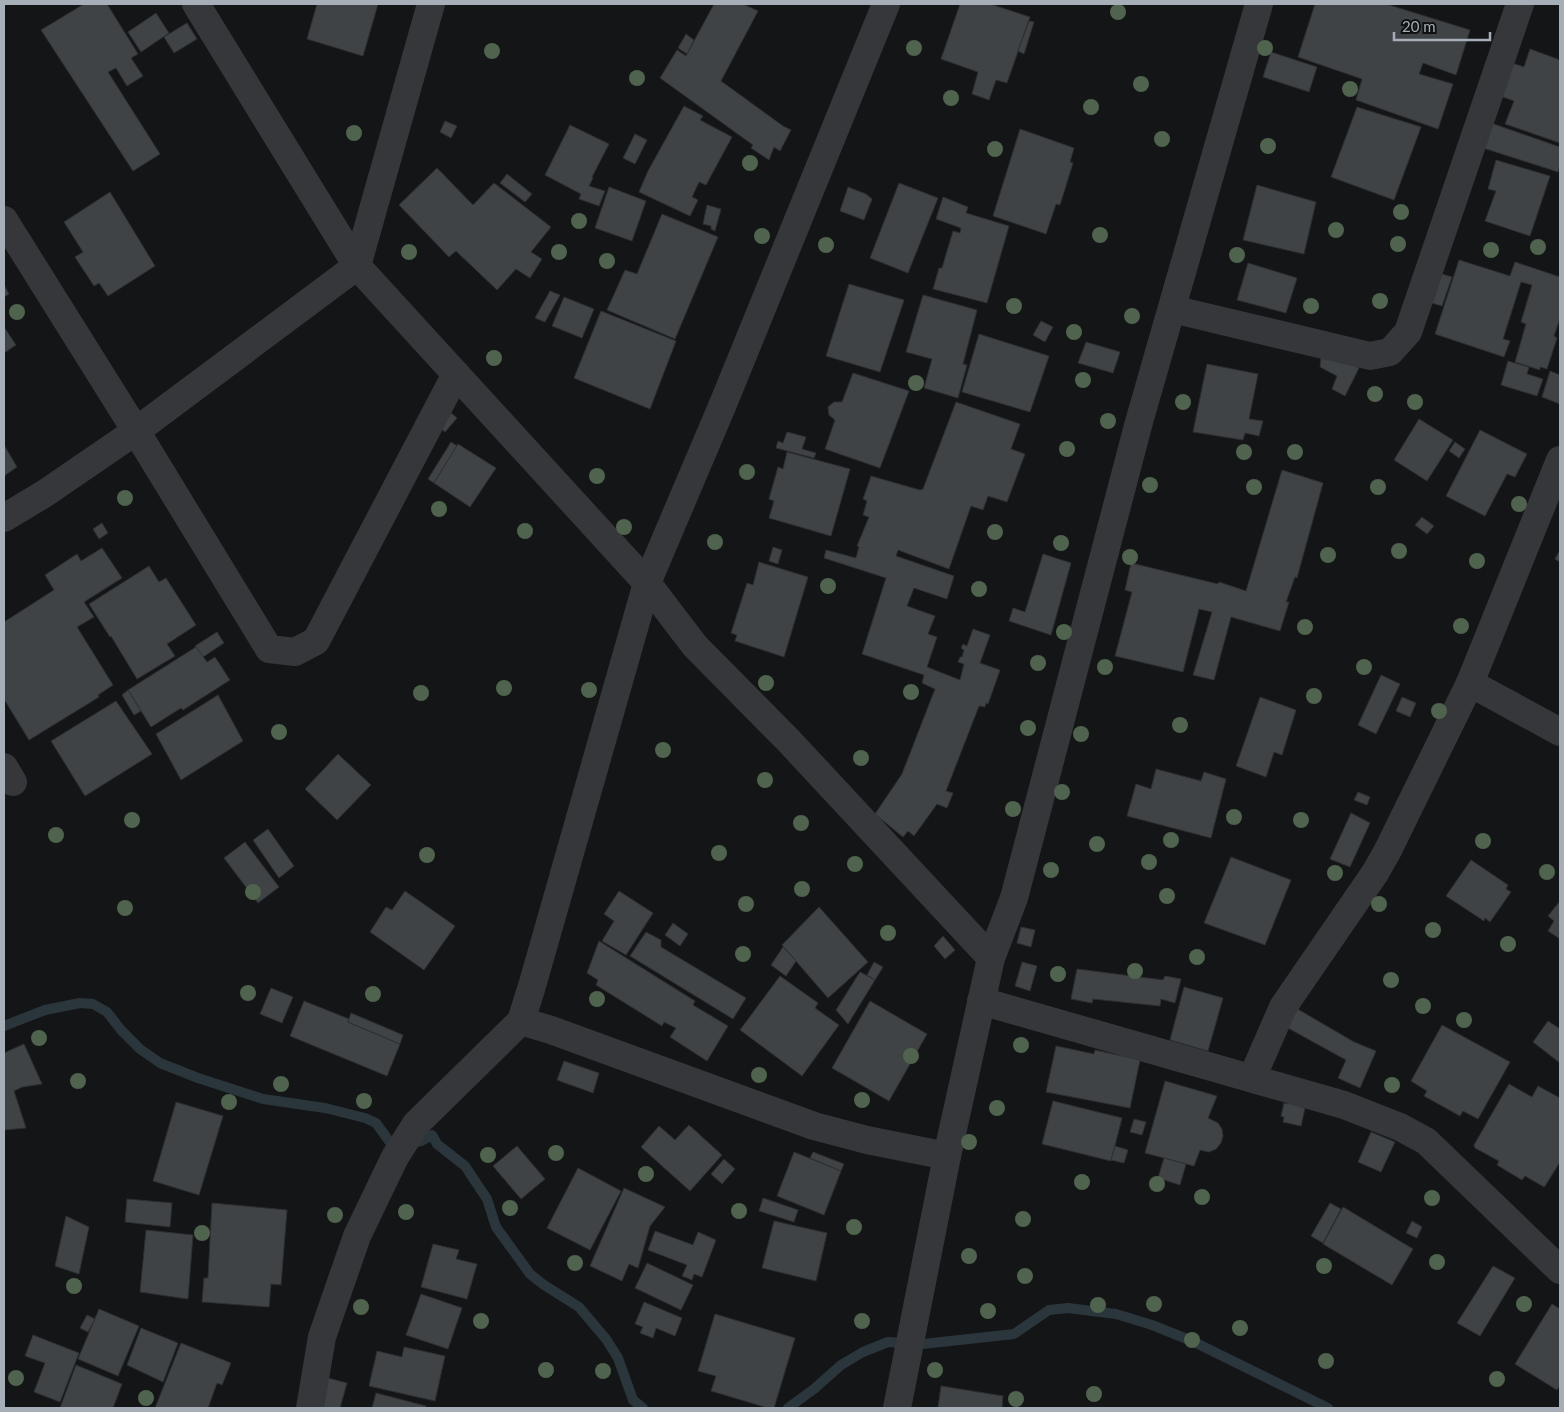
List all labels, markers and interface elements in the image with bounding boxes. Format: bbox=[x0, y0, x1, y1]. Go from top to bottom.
scale bar bbox=[1394, 10, 1490, 42]
text: 20 m bbox=[1402, 17, 1436, 35]

